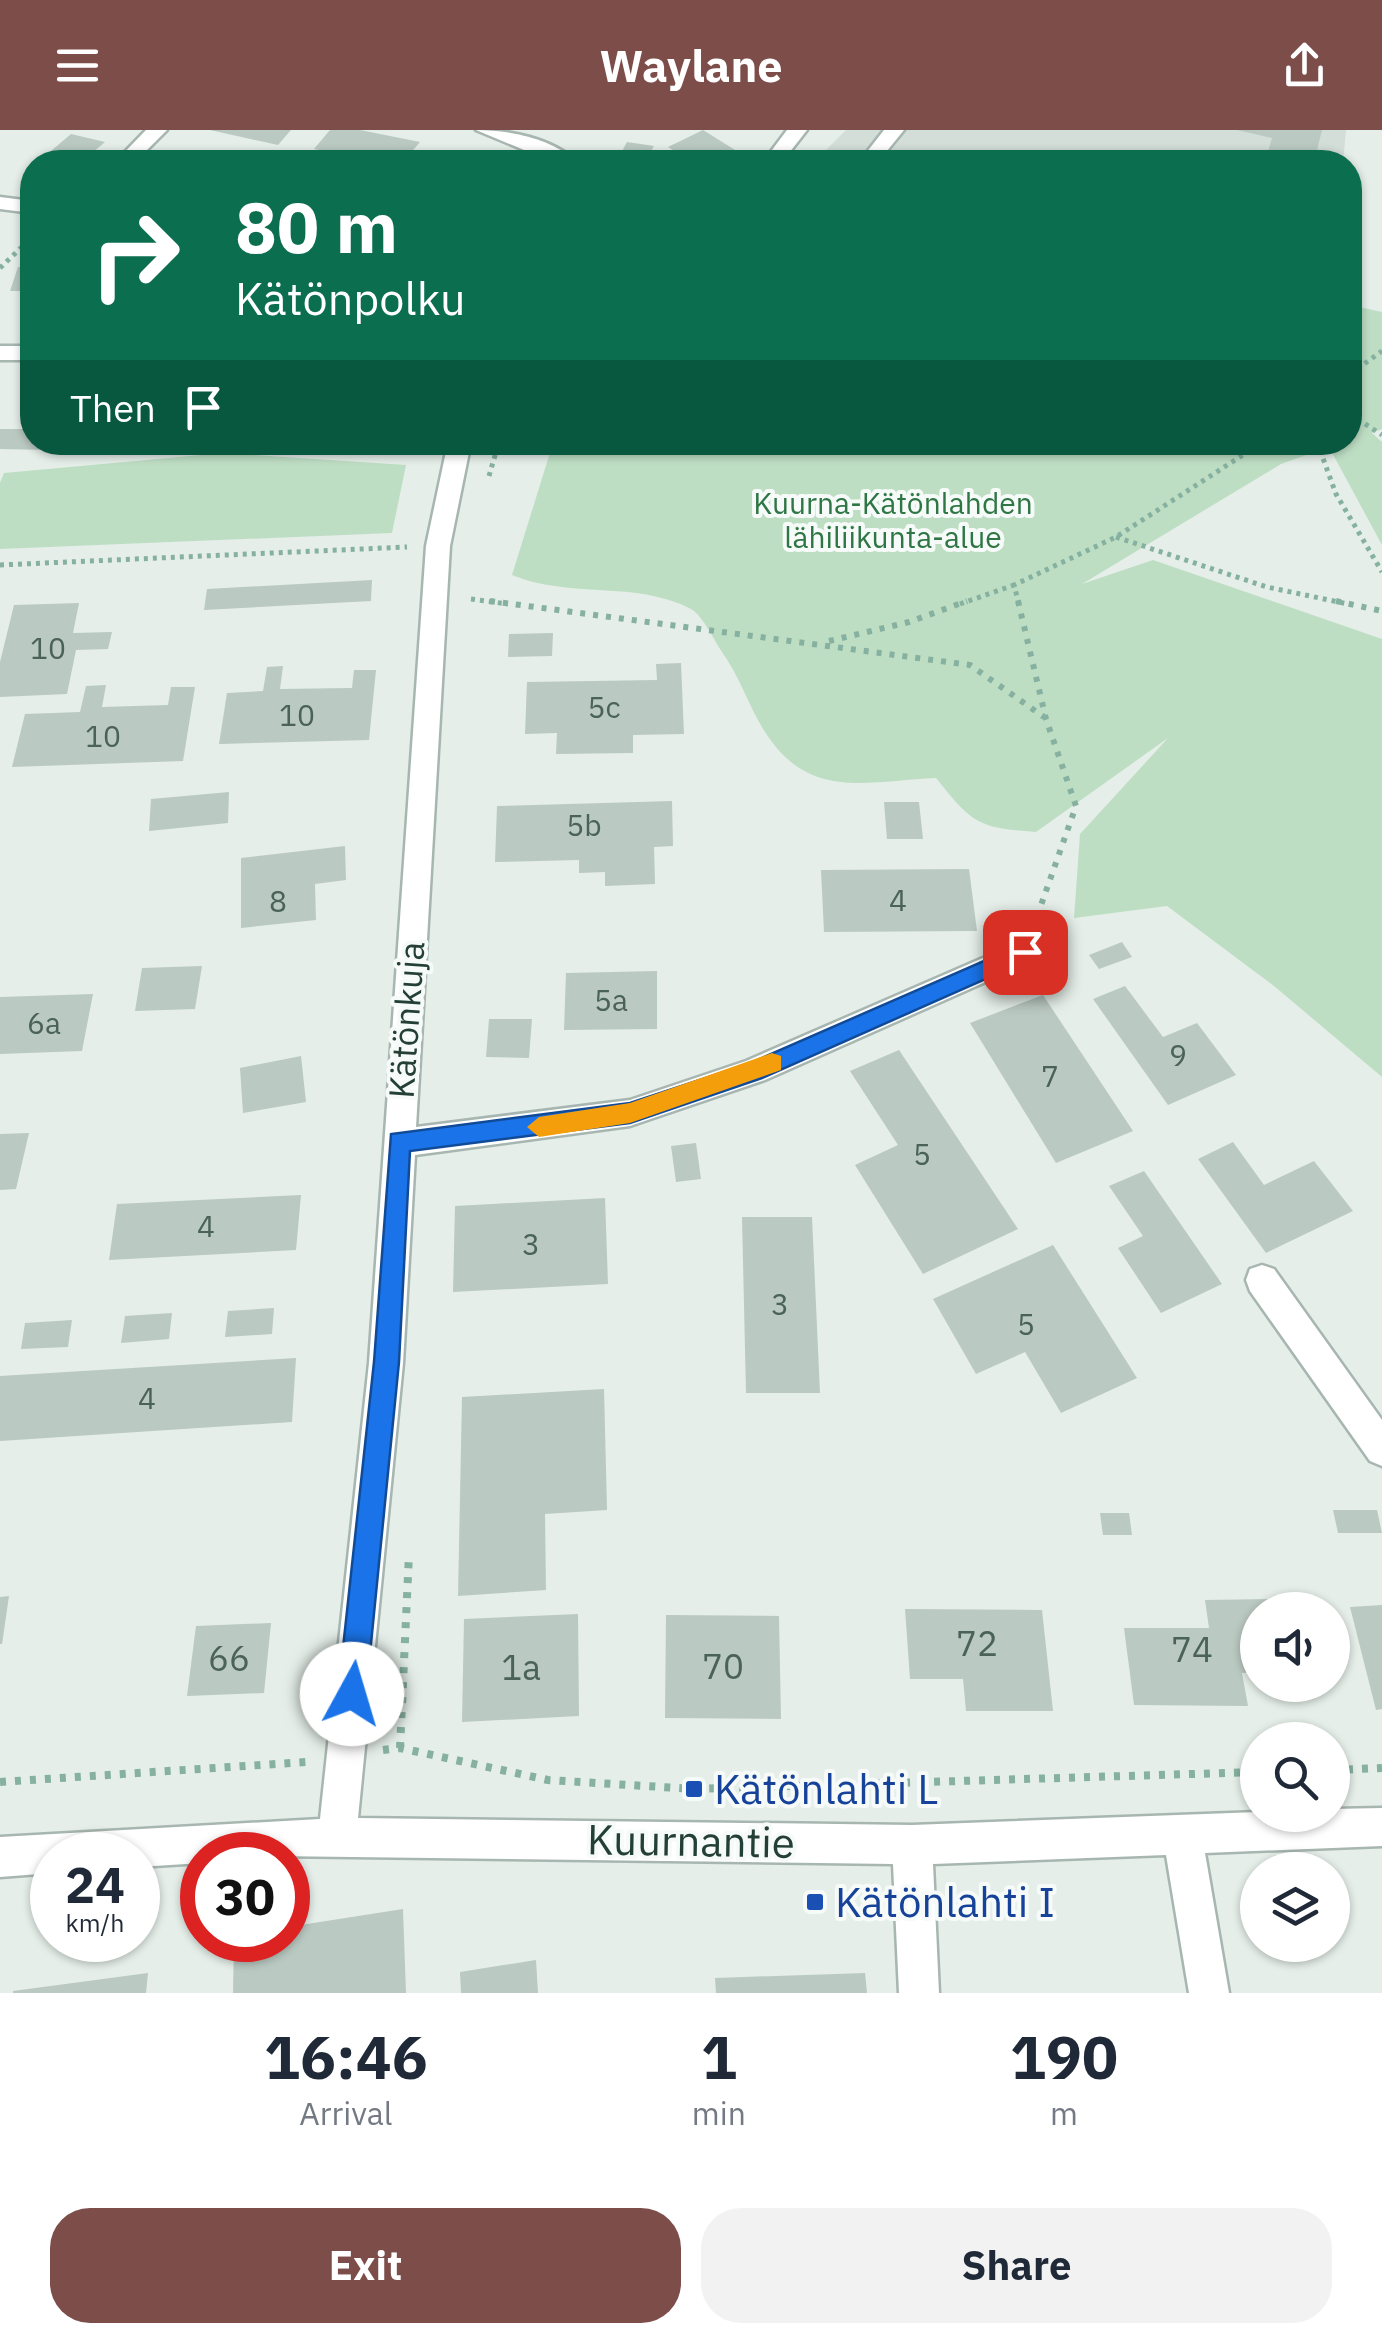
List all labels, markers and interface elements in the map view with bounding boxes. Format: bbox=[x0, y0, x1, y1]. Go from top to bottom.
text: Waylane bbox=[599, 36, 783, 94]
icon: menu bbox=[50, 38, 105, 93]
icon: share bbox=[1277, 38, 1332, 93]
text: 80 m bbox=[235, 181, 398, 272]
icon: right bbox=[70, 190, 200, 320]
text: Kätönpolku bbox=[235, 269, 466, 327]
icon: arrive bbox=[176, 380, 231, 435]
text: Then bbox=[70, 383, 156, 432]
park label: Kuurna-Kätönlahden lähiliikunta-alue bbox=[753, 483, 1033, 556]
house number: 10 bbox=[30, 628, 66, 667]
house number: 5c bbox=[587, 687, 621, 726]
house number: 10 bbox=[279, 695, 315, 734]
house number: 10 bbox=[85, 716, 121, 755]
house number: 5b bbox=[566, 805, 602, 844]
house number: 4 bbox=[889, 880, 907, 919]
house number: 8 bbox=[269, 881, 287, 920]
pin bbox=[983, 910, 1068, 995]
icon: arrive bbox=[998, 925, 1053, 980]
street label: Kätönkuja bbox=[378, 940, 434, 1100]
house number: 5a bbox=[594, 980, 628, 1019]
house number: 6a bbox=[27, 1003, 61, 1042]
house number: 9 bbox=[1169, 1035, 1187, 1074]
house number: 7 bbox=[1041, 1056, 1059, 1095]
house number: 5 bbox=[913, 1134, 931, 1173]
house number: 4 bbox=[197, 1206, 215, 1245]
house number: 3 bbox=[522, 1224, 540, 1263]
house number: 3 bbox=[771, 1284, 789, 1323]
house number: 5 bbox=[1017, 1304, 1035, 1343]
house number: 4 bbox=[138, 1378, 156, 1417]
map controls bbox=[1240, 1592, 1350, 1962]
button: sound bbox=[1240, 1592, 1350, 1702]
house number: 72 bbox=[956, 1620, 998, 1666]
house number: 74 bbox=[1171, 1626, 1213, 1672]
house number: 66 bbox=[208, 1635, 250, 1681]
position arrow bbox=[300, 1642, 404, 1746]
house number: 70 bbox=[702, 1643, 744, 1689]
house number: 1a bbox=[501, 1644, 541, 1690]
button: search bbox=[1240, 1722, 1350, 1832]
place label: Kätönlahti L bbox=[714, 1761, 938, 1816]
marker: Kätönlahti L bbox=[683, 1778, 705, 1800]
street label: Kuurnantie bbox=[587, 1811, 795, 1870]
speed limit sign: 30 bbox=[180, 1832, 310, 1962]
text: 24 bbox=[65, 1852, 125, 1917]
button: layers bbox=[1240, 1852, 1350, 1962]
place label: Kätönlahti I bbox=[835, 1874, 1055, 1929]
marker: Kätönlahti I bbox=[804, 1891, 826, 1913]
text: km/h bbox=[66, 1906, 124, 1939]
text: 16:46 bbox=[264, 2017, 428, 2096]
text: 1 bbox=[701, 2017, 737, 2096]
text: 190 bbox=[1010, 2017, 1118, 2096]
text: Arrival bbox=[299, 2092, 393, 2134]
text: min bbox=[692, 2092, 746, 2134]
text: m bbox=[1050, 2092, 1078, 2134]
button: Exit bbox=[50, 2208, 681, 2323]
button: Share bbox=[701, 2208, 1332, 2323]

